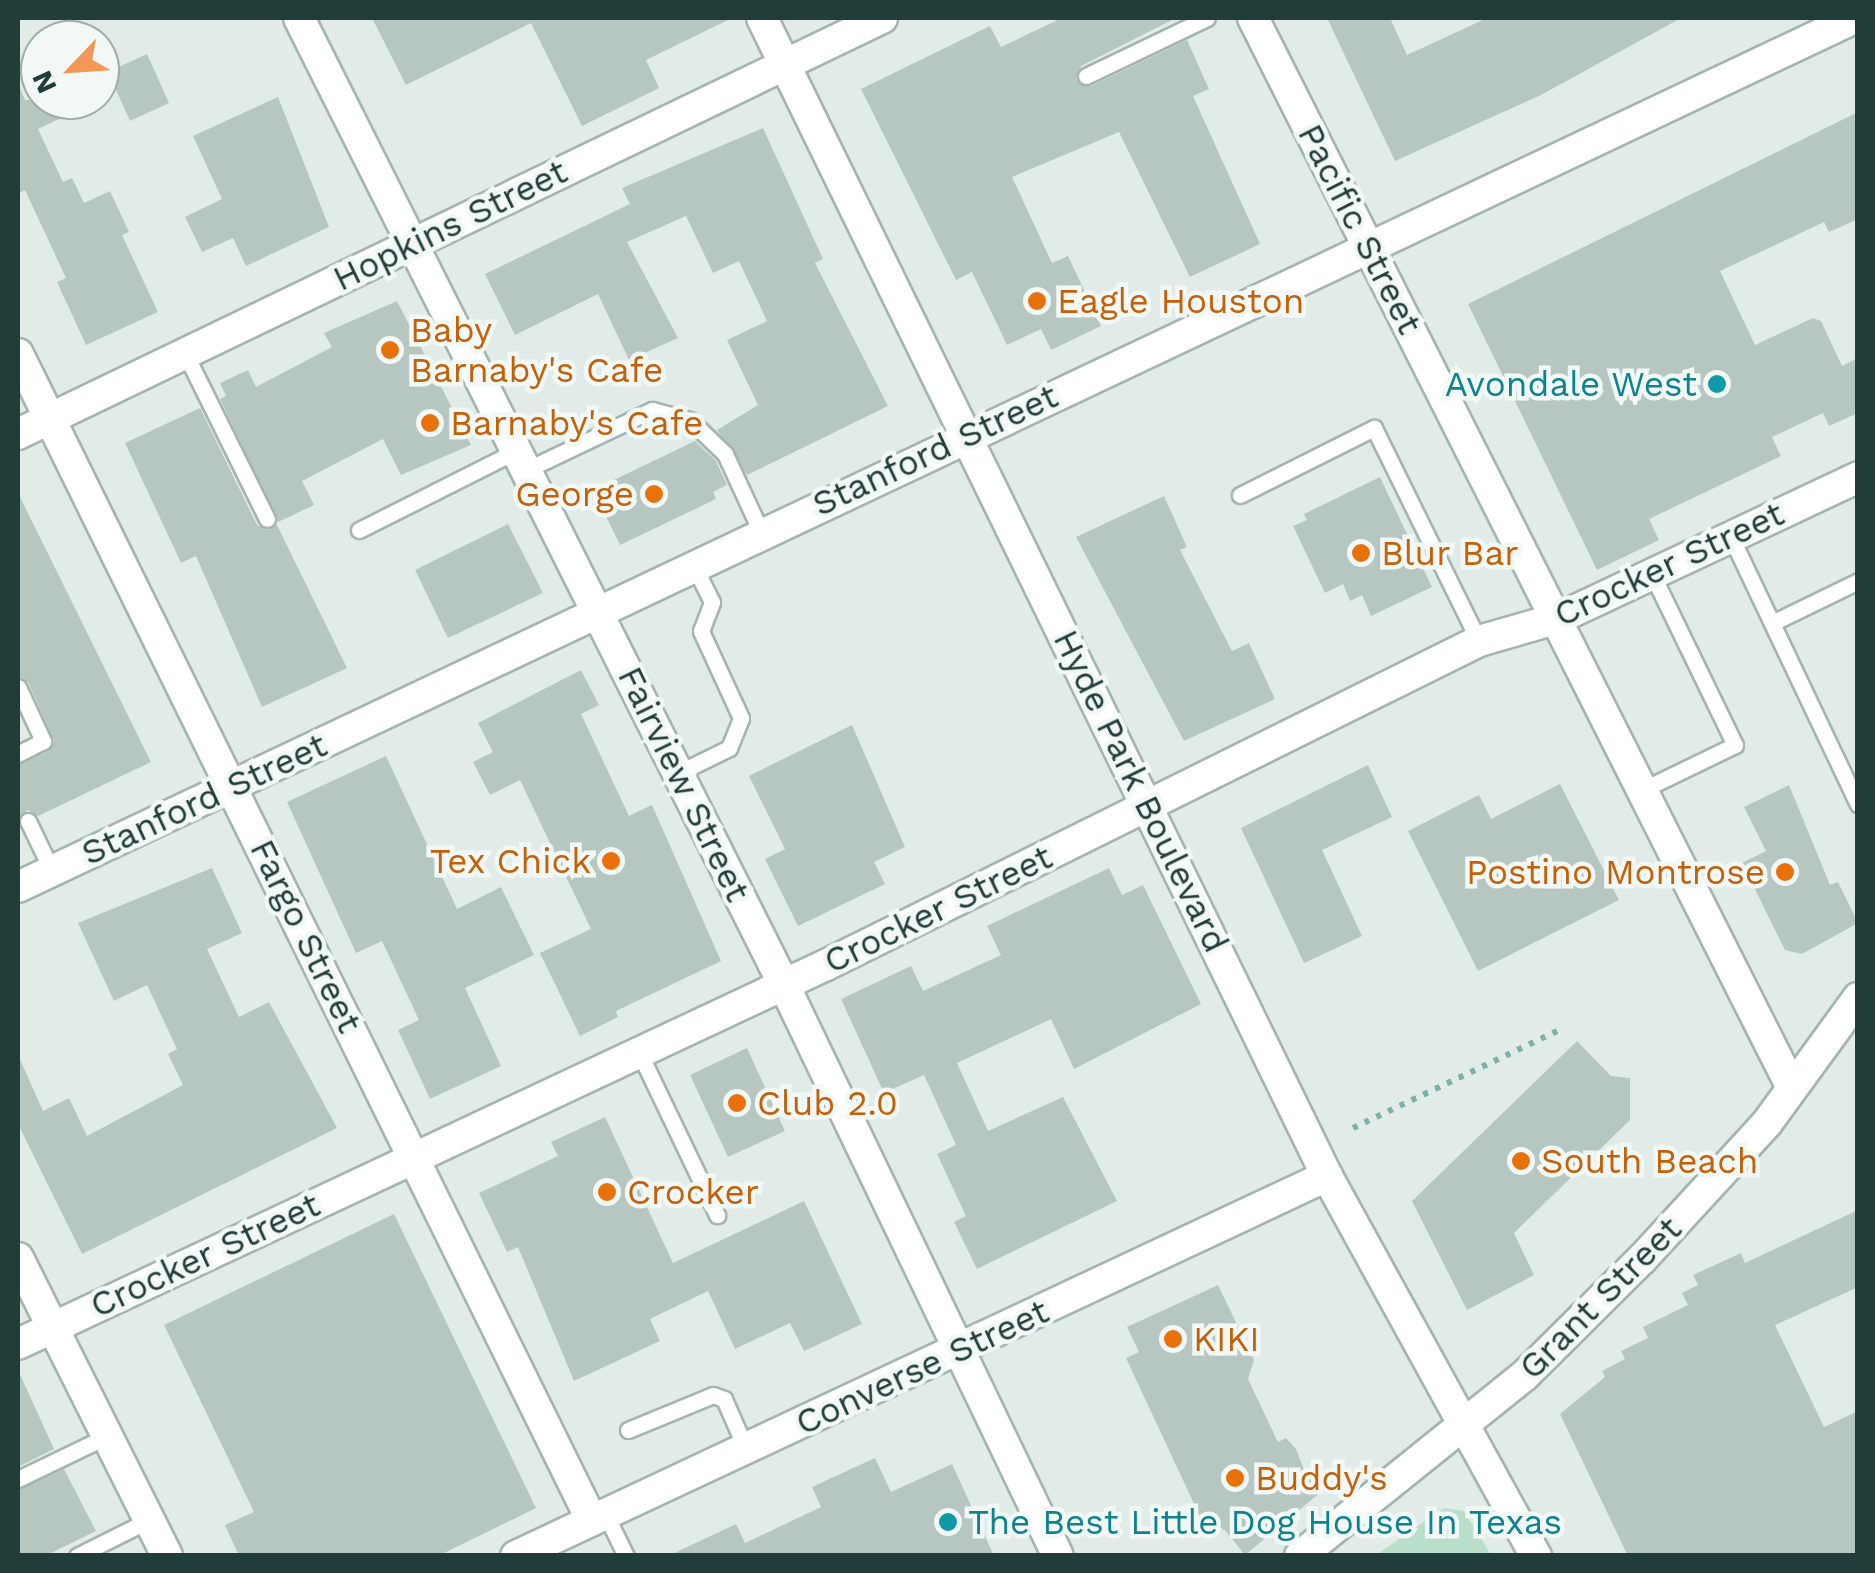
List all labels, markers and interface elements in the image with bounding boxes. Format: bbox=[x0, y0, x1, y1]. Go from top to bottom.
north arrow bbox=[20, 20, 120, 120]
text: N bbox=[25, 66, 64, 98]
street label: Pacific Street bbox=[1289, 117, 1431, 341]
street label: Hopkins Street bbox=[326, 150, 574, 300]
place label: Eagle Houston bbox=[1057, 280, 1304, 322]
marker: Eagle Houston bbox=[1026, 290, 1048, 312]
place label: Baby Barnaby's Cafe bbox=[410, 309, 663, 391]
marker: Baby Barnaby's Cafe bbox=[379, 339, 401, 361]
place label: Avondale West bbox=[1444, 363, 1697, 405]
marker: Avondale West bbox=[1706, 373, 1728, 395]
street label: Stanford Street bbox=[806, 375, 1064, 525]
place label: Barnaby's Cafe bbox=[450, 402, 703, 444]
marker: Barnaby's Cafe bbox=[419, 412, 441, 434]
place label: George bbox=[515, 473, 634, 515]
marker: George bbox=[643, 483, 665, 505]
street label: Crocker Street bbox=[1547, 492, 1791, 636]
place label: Blur Bar bbox=[1381, 532, 1519, 574]
marker: Blur Bar bbox=[1350, 542, 1372, 564]
street label: Hyde Park Boulevard bbox=[1045, 623, 1237, 959]
street label: Fairview Street bbox=[609, 659, 759, 909]
street label: Stanford Street bbox=[75, 724, 333, 874]
street label: Fargo Street bbox=[241, 833, 371, 1039]
street label: Crocker Street bbox=[817, 835, 1059, 983]
place label: Tex Chick bbox=[429, 840, 591, 882]
marker: Tex Chick bbox=[600, 850, 622, 872]
place label: Postino Montrose bbox=[1466, 851, 1765, 893]
marker: Postino Montrose bbox=[1774, 861, 1796, 883]
place label: Club 2.0 bbox=[757, 1082, 898, 1124]
marker: Club 2.0 bbox=[726, 1092, 748, 1114]
place label: South Beach bbox=[1541, 1140, 1758, 1182]
marker: South Beach bbox=[1510, 1150, 1532, 1172]
place label: Crocker bbox=[627, 1171, 759, 1213]
marker: Crocker bbox=[596, 1181, 618, 1203]
street label: Crocker Street bbox=[83, 1183, 327, 1327]
street label: Grant Street bbox=[1510, 1208, 1690, 1388]
street label: Converse Street bbox=[789, 1290, 1055, 1444]
place label: KIKI bbox=[1193, 1318, 1260, 1360]
marker: KIKI bbox=[1162, 1328, 1184, 1350]
place label: Buddy's bbox=[1255, 1457, 1388, 1499]
marker: Buddy's bbox=[1224, 1467, 1246, 1489]
place label: The Best Little Dog House In Texas bbox=[968, 1501, 1563, 1543]
marker: The Best Little Dog House In Texas bbox=[937, 1511, 959, 1533]

